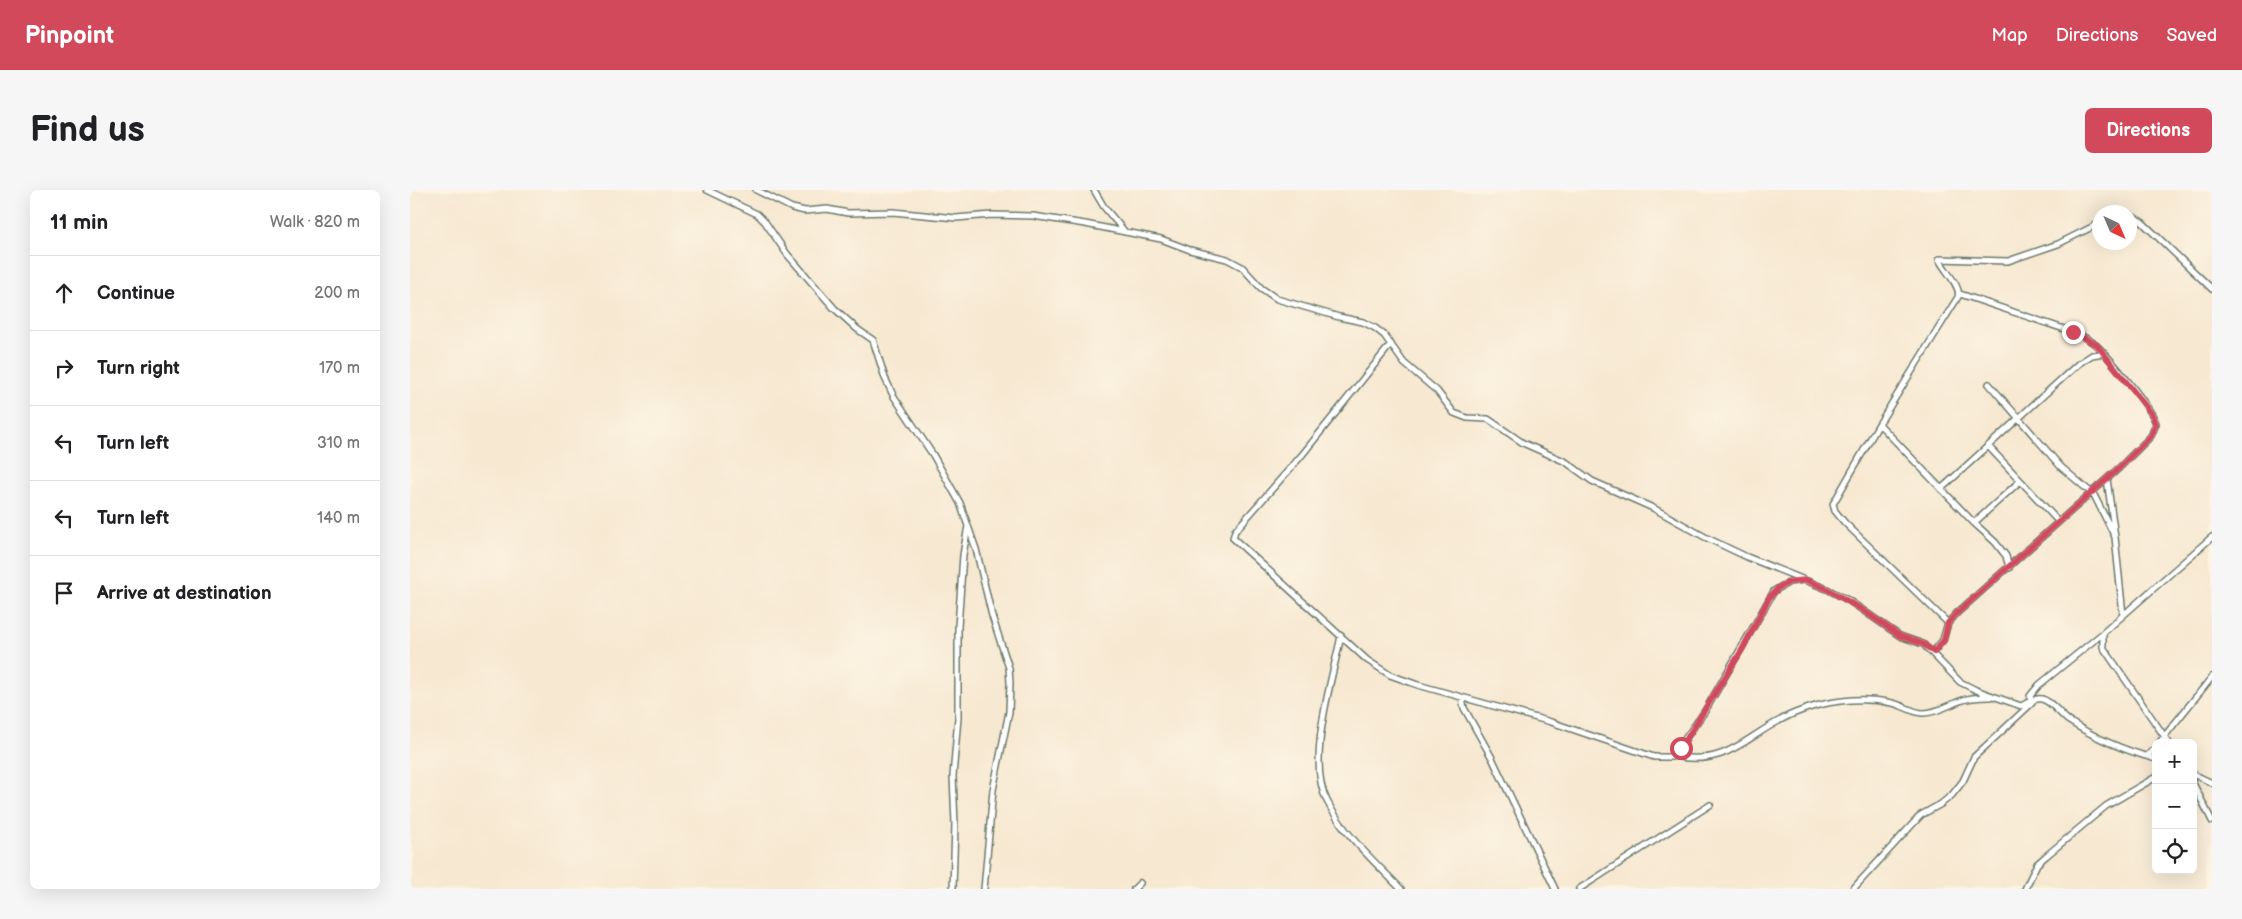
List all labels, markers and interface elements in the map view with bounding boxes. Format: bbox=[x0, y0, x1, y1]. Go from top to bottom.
text: Pinpoint bbox=[25, 21, 114, 50]
text: Map bbox=[1992, 25, 2028, 46]
text: Directions bbox=[2056, 25, 2138, 46]
text: Saved bbox=[2166, 25, 2217, 46]
button: Directions bbox=[2085, 108, 2212, 153]
text: Find us bbox=[30, 109, 145, 152]
north arrow bbox=[2092, 205, 2137, 250]
text: 11 min bbox=[50, 210, 108, 235]
text: Walk · 820 m bbox=[270, 213, 360, 232]
icon: ahead bbox=[50, 279, 78, 307]
text: Continue bbox=[97, 282, 175, 305]
text: 200 m bbox=[314, 284, 360, 303]
route end bbox=[2062, 321, 2085, 344]
icon: right bbox=[50, 354, 78, 382]
text: Turn right bbox=[97, 357, 180, 380]
text: 170 m bbox=[319, 359, 360, 378]
icon: left bbox=[50, 429, 78, 457]
text: Turn left bbox=[97, 432, 169, 455]
text: 310 m bbox=[317, 434, 360, 453]
icon: left bbox=[50, 504, 78, 532]
text: Turn left bbox=[97, 507, 169, 530]
text: 140 m bbox=[317, 509, 360, 528]
icon: arrive bbox=[50, 579, 78, 607]
text: Arrive at destination bbox=[97, 582, 272, 605]
route start bbox=[1670, 737, 1693, 760]
map controls bbox=[2152, 739, 2197, 874]
button: + bbox=[2152, 739, 2197, 784]
button: − bbox=[2152, 784, 2197, 829]
button: locate bbox=[2152, 829, 2197, 874]

